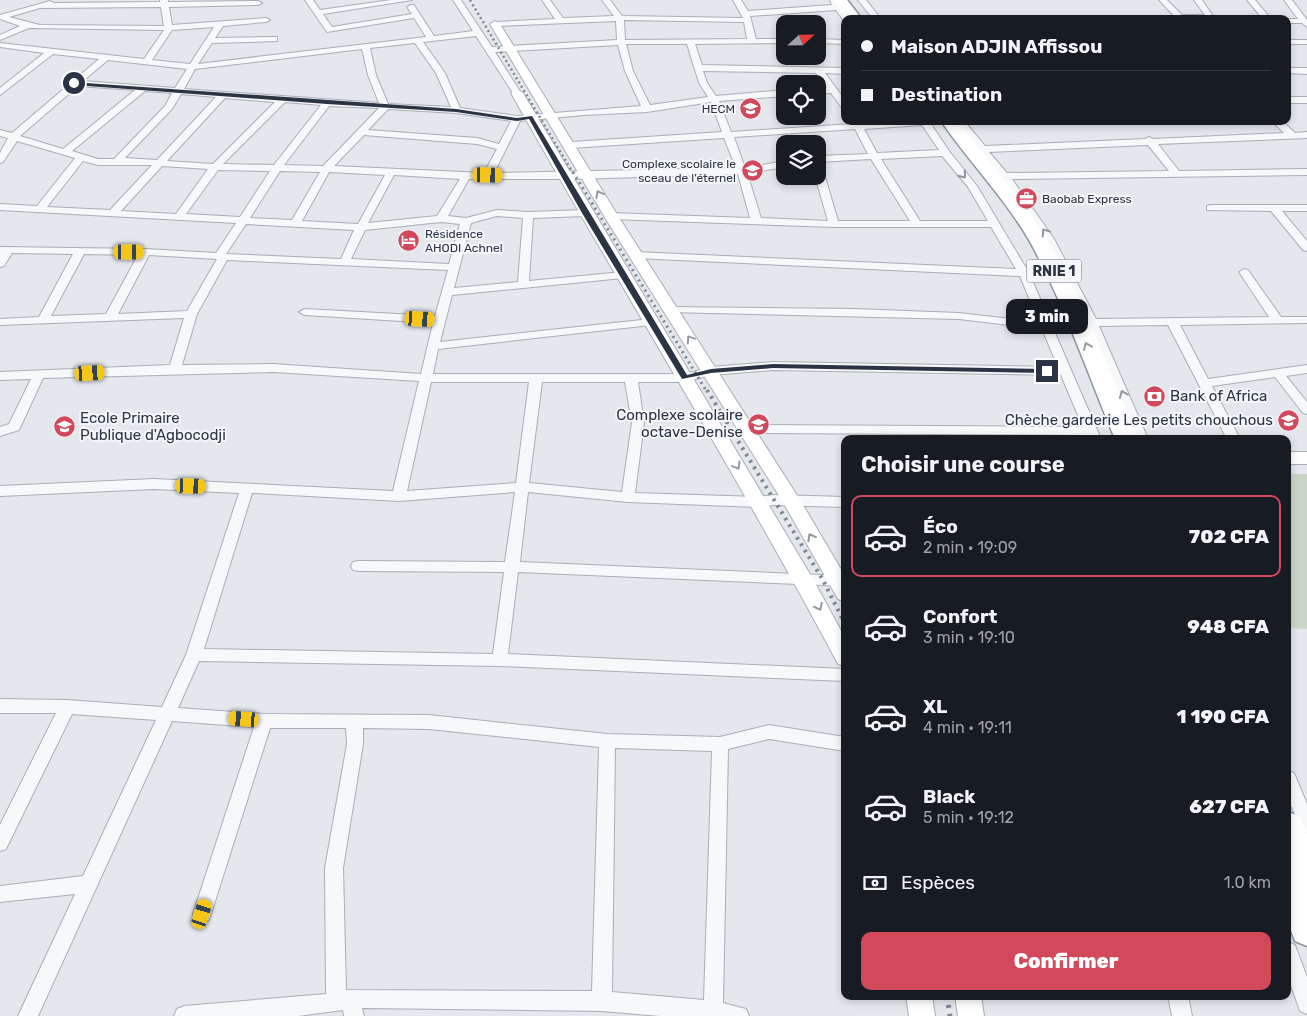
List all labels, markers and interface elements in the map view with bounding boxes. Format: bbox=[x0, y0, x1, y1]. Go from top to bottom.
north arrow bbox=[776, 15, 826, 65]
map controls bbox=[776, 15, 826, 185]
text: Maison ADJIN Affissou bbox=[891, 35, 1102, 58]
route start bbox=[63, 72, 85, 94]
button: locate bbox=[776, 75, 826, 125]
text: Destination bbox=[891, 83, 1002, 106]
school or university icon: HECM bbox=[739, 97, 763, 121]
place label: HECM bbox=[702, 102, 735, 116]
button: layers bbox=[776, 135, 826, 185]
place label: Complexe scolaire le sceau de l'éternel bbox=[622, 157, 736, 185]
school or university icon: Complexe scolaire le sceau de l'éternel bbox=[740, 159, 764, 183]
car bbox=[472, 167, 503, 183]
one-way arrow bbox=[957, 169, 965, 178]
office icon: Baobab Express bbox=[1014, 187, 1038, 211]
one-way arrow bbox=[595, 190, 605, 199]
place label: Baobab Express bbox=[1042, 192, 1132, 206]
place label: Résidence AHODI Achnel bbox=[425, 227, 503, 255]
one-way arrow bbox=[1042, 228, 1051, 238]
hotel icon: Résidence AHODI Achnel bbox=[397, 229, 421, 253]
car bbox=[114, 245, 144, 260]
road number: RNIE 1 bbox=[1026, 260, 1082, 282]
callout: 3 min bbox=[1006, 298, 1088, 334]
text: 3 min bbox=[1025, 307, 1069, 326]
car bbox=[404, 311, 435, 327]
one-way arrow bbox=[687, 335, 696, 345]
one-way arrow bbox=[1083, 342, 1093, 350]
route end bbox=[1036, 360, 1058, 382]
car bbox=[74, 365, 105, 381]
bank icon: Bank of Africa bbox=[1142, 384, 1166, 408]
place label: Bank of Africa bbox=[1170, 387, 1267, 405]
one-way arrow bbox=[1119, 390, 1129, 399]
place label: Complexe scolaire octave-Denise bbox=[616, 406, 743, 441]
school or university icon: Chèche garderie Les petits chouchous bbox=[1277, 408, 1301, 432]
place label: Ecole Primaire Publique d'Agbocodji bbox=[80, 409, 226, 444]
place label: Chèche garderie Les petits chouchous bbox=[1005, 411, 1273, 429]
school or university icon: Complexe scolaire octave-Denise bbox=[747, 412, 771, 436]
school or university icon: Ecole Primaire Publique d'Agbocodji bbox=[52, 415, 76, 439]
text: Choisir une course bbox=[861, 451, 1065, 478]
one-way arrow bbox=[731, 461, 741, 470]
car bbox=[175, 478, 206, 494]
icon: car bbox=[863, 514, 908, 559]
text: Éco bbox=[923, 515, 958, 538]
text: 702 CFA bbox=[1189, 525, 1269, 548]
one-way arrow bbox=[808, 534, 818, 543]
text: 2 min · 19:09 bbox=[923, 538, 1017, 557]
one-way arrow bbox=[813, 601, 823, 610]
icon: car bbox=[863, 604, 908, 649]
text: Confort bbox=[923, 605, 997, 628]
text: 948 CFA bbox=[1187, 615, 1269, 638]
text: 3 min · 19:10 bbox=[923, 628, 1015, 647]
icon: car bbox=[863, 694, 908, 739]
text: XL bbox=[923, 695, 947, 718]
text: 1 190 CFA bbox=[1177, 705, 1269, 728]
car bbox=[228, 710, 259, 728]
text: 4 min · 19:11 bbox=[923, 718, 1012, 737]
icon: car bbox=[863, 784, 908, 829]
text: Black bbox=[923, 785, 975, 808]
text: 627 CFA bbox=[1189, 795, 1269, 818]
text: 5 min · 19:12 bbox=[923, 808, 1014, 827]
icon: cash bbox=[861, 869, 889, 897]
text: Espèces bbox=[901, 871, 975, 894]
text: 1.0 km bbox=[1224, 873, 1271, 892]
car bbox=[190, 897, 213, 931]
button: Confirmer bbox=[861, 932, 1271, 990]

